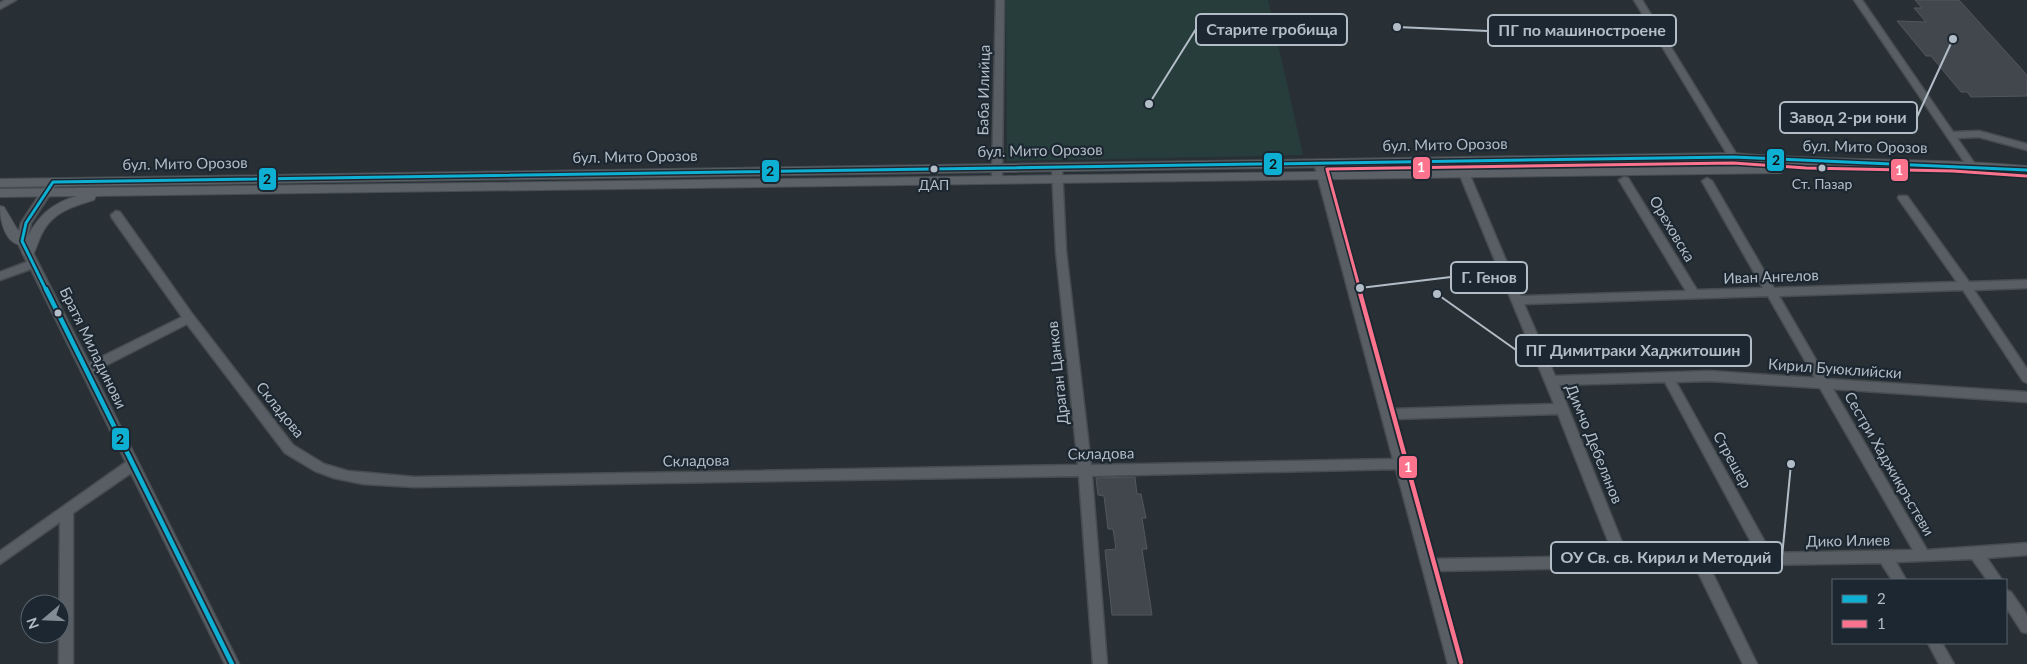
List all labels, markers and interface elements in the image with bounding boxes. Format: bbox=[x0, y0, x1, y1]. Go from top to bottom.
callout: Старите гробища bbox=[1196, 14, 1347, 45]
callout: ПГ по машиностроене bbox=[1488, 15, 1676, 46]
text: Старите гробища bbox=[1206, 19, 1338, 38]
text: ПГ по машиностроене bbox=[1498, 20, 1666, 39]
street label: Баба Илийца bbox=[973, 44, 993, 135]
callout: Завод 2-ри юни bbox=[1780, 102, 1917, 133]
text: Завод 2-ри юни bbox=[1789, 107, 1907, 126]
street label: бул. Мито Орозов bbox=[1382, 134, 1508, 154]
street label: бул. Мито Орозов bbox=[1802, 136, 1928, 156]
street label: бул. Мито Орозов bbox=[977, 140, 1103, 160]
street label: бул. Мито Орозов bbox=[572, 146, 698, 166]
line badge: 2 bbox=[1766, 148, 1785, 172]
text: 2 bbox=[1772, 151, 1780, 168]
line badge: 2 bbox=[1263, 152, 1283, 176]
street label: бул. Мито Орозов bbox=[122, 153, 248, 173]
text: 2 bbox=[1269, 155, 1277, 172]
line badge: 1 bbox=[1412, 156, 1431, 180]
text: 1 bbox=[1417, 158, 1425, 175]
line badge: 1 bbox=[1890, 158, 1909, 182]
line badge: 2 bbox=[761, 159, 780, 183]
text: 1 bbox=[1895, 161, 1903, 178]
text: 2 bbox=[766, 162, 774, 179]
marker: Ст. Пазар bbox=[1817, 163, 1827, 173]
marker: ДАП bbox=[929, 164, 939, 174]
line badge: 2 bbox=[258, 167, 277, 191]
text: 2 bbox=[263, 170, 271, 187]
place label: Ст. Пазар bbox=[1792, 175, 1852, 192]
place label: ДАП bbox=[919, 176, 949, 193]
street label: Ореховска bbox=[1646, 192, 1700, 265]
callout: Г. Генов bbox=[1451, 262, 1527, 293]
street label: Иван Ангелов bbox=[1723, 265, 1819, 287]
text: Г. Генов bbox=[1461, 267, 1517, 286]
street label: Братя Миладинови bbox=[57, 284, 131, 411]
unlabelled marker bbox=[53, 308, 63, 318]
street label: Драган Цанков bbox=[1043, 320, 1071, 426]
callout: ПГ Димитраки Хаджитошин bbox=[1516, 335, 1751, 366]
text: ПГ Димитраки Хаджитошин bbox=[1526, 340, 1740, 359]
street label: Кирил Буюклийски bbox=[1768, 354, 1903, 382]
street label: Складова bbox=[253, 378, 309, 441]
street label: Димчо Дебелянов bbox=[1563, 381, 1627, 506]
street label: Сестри Хаджикръстеви bbox=[1841, 388, 1939, 539]
line badge: 2 bbox=[111, 427, 130, 451]
street label: Стрешер bbox=[1710, 428, 1756, 491]
text: 2 bbox=[116, 430, 124, 447]
street label: Складова bbox=[1068, 443, 1134, 463]
street label: Складова bbox=[663, 450, 729, 470]
line badge: 1 bbox=[1398, 455, 1418, 479]
text: 1 bbox=[1404, 458, 1412, 475]
street label: Дико Илиев bbox=[1806, 530, 1890, 550]
callout: ОУ Св. св. Кирил и Методий bbox=[1551, 542, 1782, 573]
text: ОУ Св. св. Кирил и Методий bbox=[1561, 547, 1771, 566]
legend bbox=[1832, 579, 2007, 644]
text: 2 bbox=[1877, 589, 1886, 607]
north arrow bbox=[20, 594, 70, 644]
text: 1 bbox=[1877, 614, 1886, 632]
text: N bbox=[22, 616, 42, 631]

